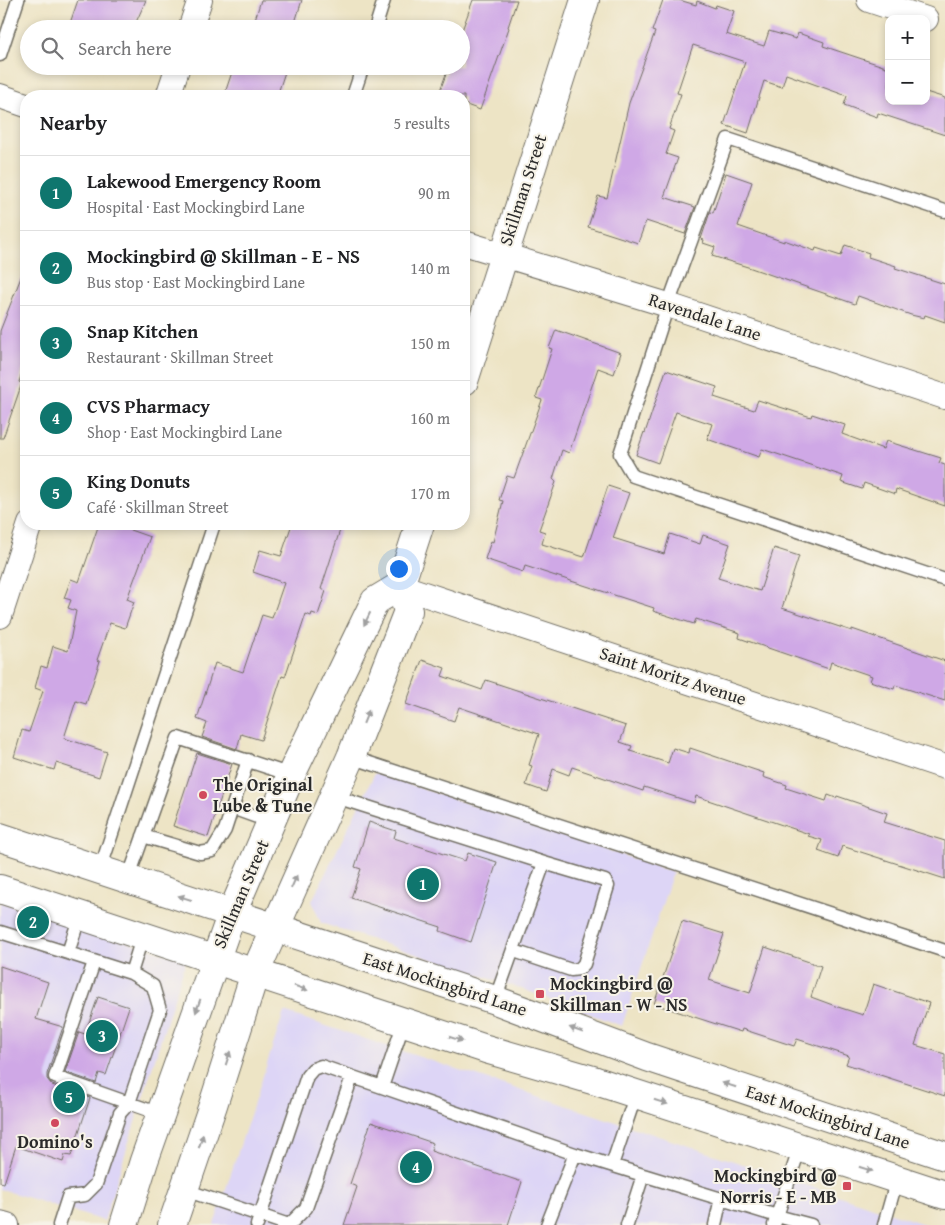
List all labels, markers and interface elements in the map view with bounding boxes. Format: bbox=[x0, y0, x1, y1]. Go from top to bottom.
map controls bbox=[885, 15, 930, 105]
button: + bbox=[885, 15, 930, 60]
search box bbox=[20, 20, 470, 75]
icon: search bbox=[38, 34, 66, 62]
text: Search here bbox=[78, 34, 172, 62]
button: − bbox=[885, 60, 930, 105]
text: Nearby bbox=[40, 107, 107, 138]
text: 5 results bbox=[393, 111, 450, 135]
street label: Skillman Street bbox=[492, 130, 553, 249]
text: Lakewood Emergency Room bbox=[87, 167, 321, 195]
text: 1 bbox=[52, 181, 60, 205]
text: 90 m bbox=[418, 181, 450, 205]
text: Hospital · East Mockingbird Lane bbox=[87, 195, 305, 219]
text: Mockingbird @ Skillman - E - NS bbox=[87, 242, 360, 270]
text: 2 bbox=[52, 256, 60, 280]
text: 140 m bbox=[410, 256, 450, 280]
text: Bus stop · East Mockingbird Lane bbox=[87, 270, 305, 294]
street label: Ravendale Lane bbox=[645, 286, 765, 347]
text: Snap Kitchen bbox=[87, 317, 198, 345]
text: 3 bbox=[52, 331, 60, 355]
text: 150 m bbox=[410, 331, 450, 355]
text: Restaurant · Skillman Street bbox=[87, 345, 273, 369]
text: CVS Pharmacy bbox=[87, 392, 210, 420]
text: 4 bbox=[52, 406, 60, 430]
text: 160 m bbox=[410, 406, 450, 430]
text: Shop · East Mockingbird Lane bbox=[87, 420, 282, 444]
text: King Donuts bbox=[87, 467, 190, 495]
text: 5 bbox=[52, 481, 60, 505]
text: 170 m bbox=[410, 481, 450, 505]
text: Café · Skillman Street bbox=[87, 495, 229, 519]
your location bbox=[386, 556, 412, 582]
one-way arrow bbox=[362, 612, 370, 626]
street label: Saint Moritz Avenue bbox=[596, 639, 750, 712]
one-way arrow bbox=[363, 710, 371, 724]
place label: The Original Lube & Tune bbox=[213, 771, 313, 819]
marker: The Original Lube & Tune bbox=[197, 789, 209, 801]
street label: Skillman Street bbox=[205, 835, 276, 952]
pin: 1 bbox=[407, 865, 439, 903]
one-way arrow bbox=[291, 875, 299, 889]
one-way arrow bbox=[178, 894, 193, 901]
pin: 2 bbox=[17, 903, 49, 941]
street label: East Mockingbird Lane bbox=[360, 944, 531, 1023]
place label: Mockingbird @ Skillman - W - NS bbox=[550, 970, 687, 1018]
one-way arrow bbox=[294, 985, 309, 992]
marker: Mockingbird @ Skillman - W - NS bbox=[534, 988, 546, 1000]
one-way arrow bbox=[194, 998, 201, 1013]
pin: 3 bbox=[86, 1017, 118, 1055]
one-way arrow bbox=[568, 1026, 583, 1034]
one-way arrow bbox=[448, 1036, 463, 1043]
one-way arrow bbox=[225, 1051, 232, 1066]
street label: East Mockingbird Lane bbox=[743, 1077, 914, 1156]
pin: 5 bbox=[53, 1078, 85, 1116]
one-way arrow bbox=[721, 1080, 736, 1088]
one-way arrow bbox=[654, 1098, 669, 1106]
marker: Domino's bbox=[49, 1117, 61, 1129]
place label: Domino's bbox=[17, 1128, 93, 1155]
one-way arrow bbox=[198, 1133, 206, 1148]
pin: 4 bbox=[400, 1148, 432, 1186]
place label: Mockingbird @ Norris - E - MB bbox=[714, 1162, 837, 1210]
one-way arrow bbox=[858, 1165, 873, 1173]
marker: Mockingbird @ Norris - E - MB bbox=[841, 1180, 853, 1192]

